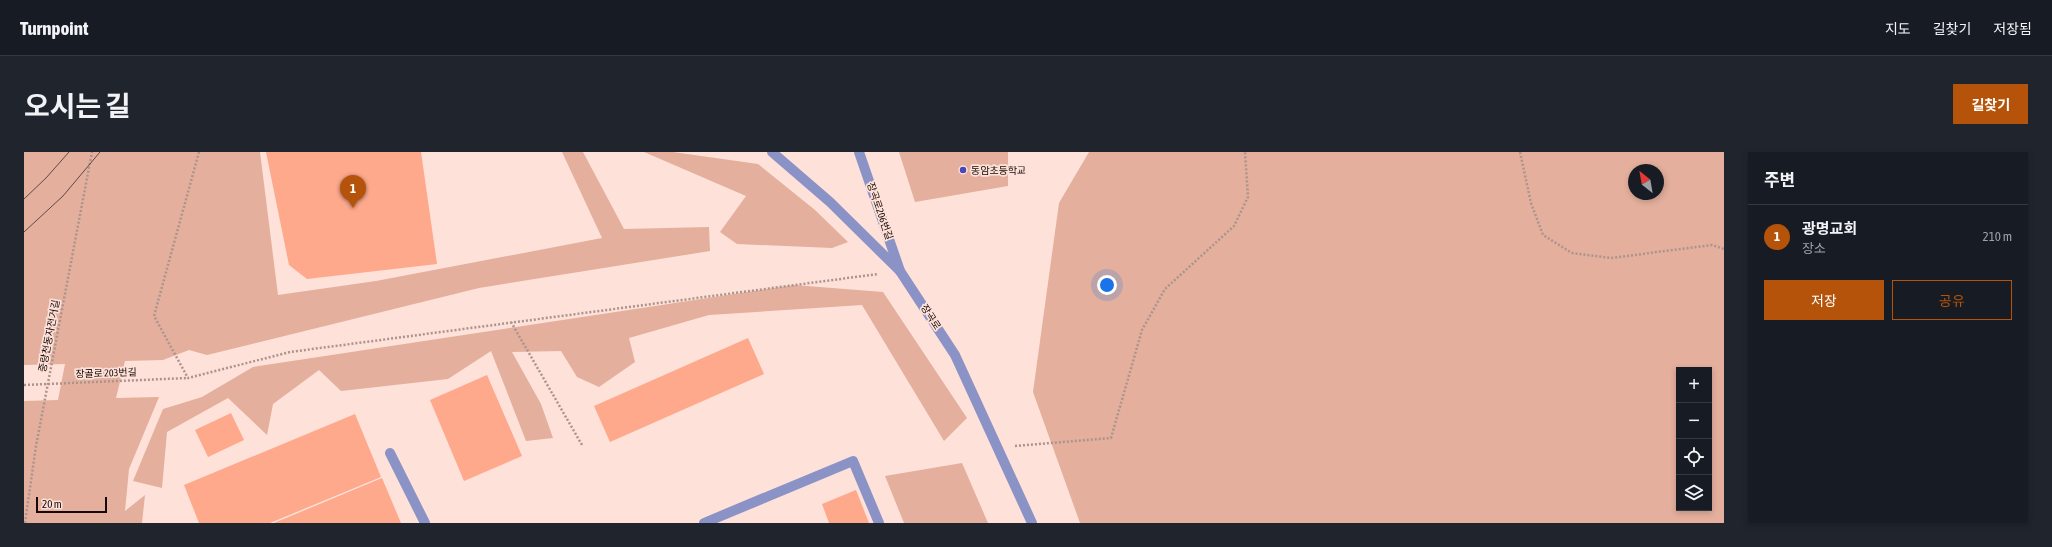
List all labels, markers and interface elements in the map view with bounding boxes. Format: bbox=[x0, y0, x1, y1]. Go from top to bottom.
text: Turnpoint bbox=[20, 17, 88, 39]
text: 지도 bbox=[1885, 21, 1911, 37]
text: 길찾기 bbox=[1933, 21, 1971, 37]
text: 저장됨 bbox=[1993, 21, 2032, 37]
button: 길찾기 bbox=[1953, 84, 2028, 124]
text: 오시는 길 bbox=[24, 90, 131, 122]
north arrow bbox=[1628, 164, 1664, 200]
marker: 동암초등학교 bbox=[958, 165, 968, 175]
place label: 동암초등학교 bbox=[971, 165, 1026, 176]
text: 주변 bbox=[1764, 170, 1795, 190]
pin: 1 bbox=[340, 175, 366, 208]
street label: 장곡로206번길 bbox=[865, 181, 895, 241]
text: 광명교회 bbox=[1802, 220, 1857, 237]
text: 1 bbox=[1774, 229, 1780, 244]
text: 210 m bbox=[1983, 229, 2012, 244]
text: 장소 bbox=[1802, 241, 1826, 256]
your location bbox=[1097, 275, 1117, 295]
button: 저장 bbox=[1764, 280, 1884, 320]
button: 공유 bbox=[1892, 280, 2012, 320]
street label: 중랑천동자전거길 bbox=[37, 299, 61, 373]
street label: 장곡로 bbox=[919, 302, 943, 332]
street label: 장골로 203번길 bbox=[75, 366, 137, 380]
map controls bbox=[1676, 367, 1712, 511]
button: + bbox=[1676, 367, 1712, 403]
button: − bbox=[1676, 403, 1712, 439]
button: locate bbox=[1676, 439, 1712, 475]
button: layers bbox=[1676, 475, 1712, 511]
scale bar bbox=[36, 495, 107, 514]
text: 20 m bbox=[42, 498, 62, 510]

